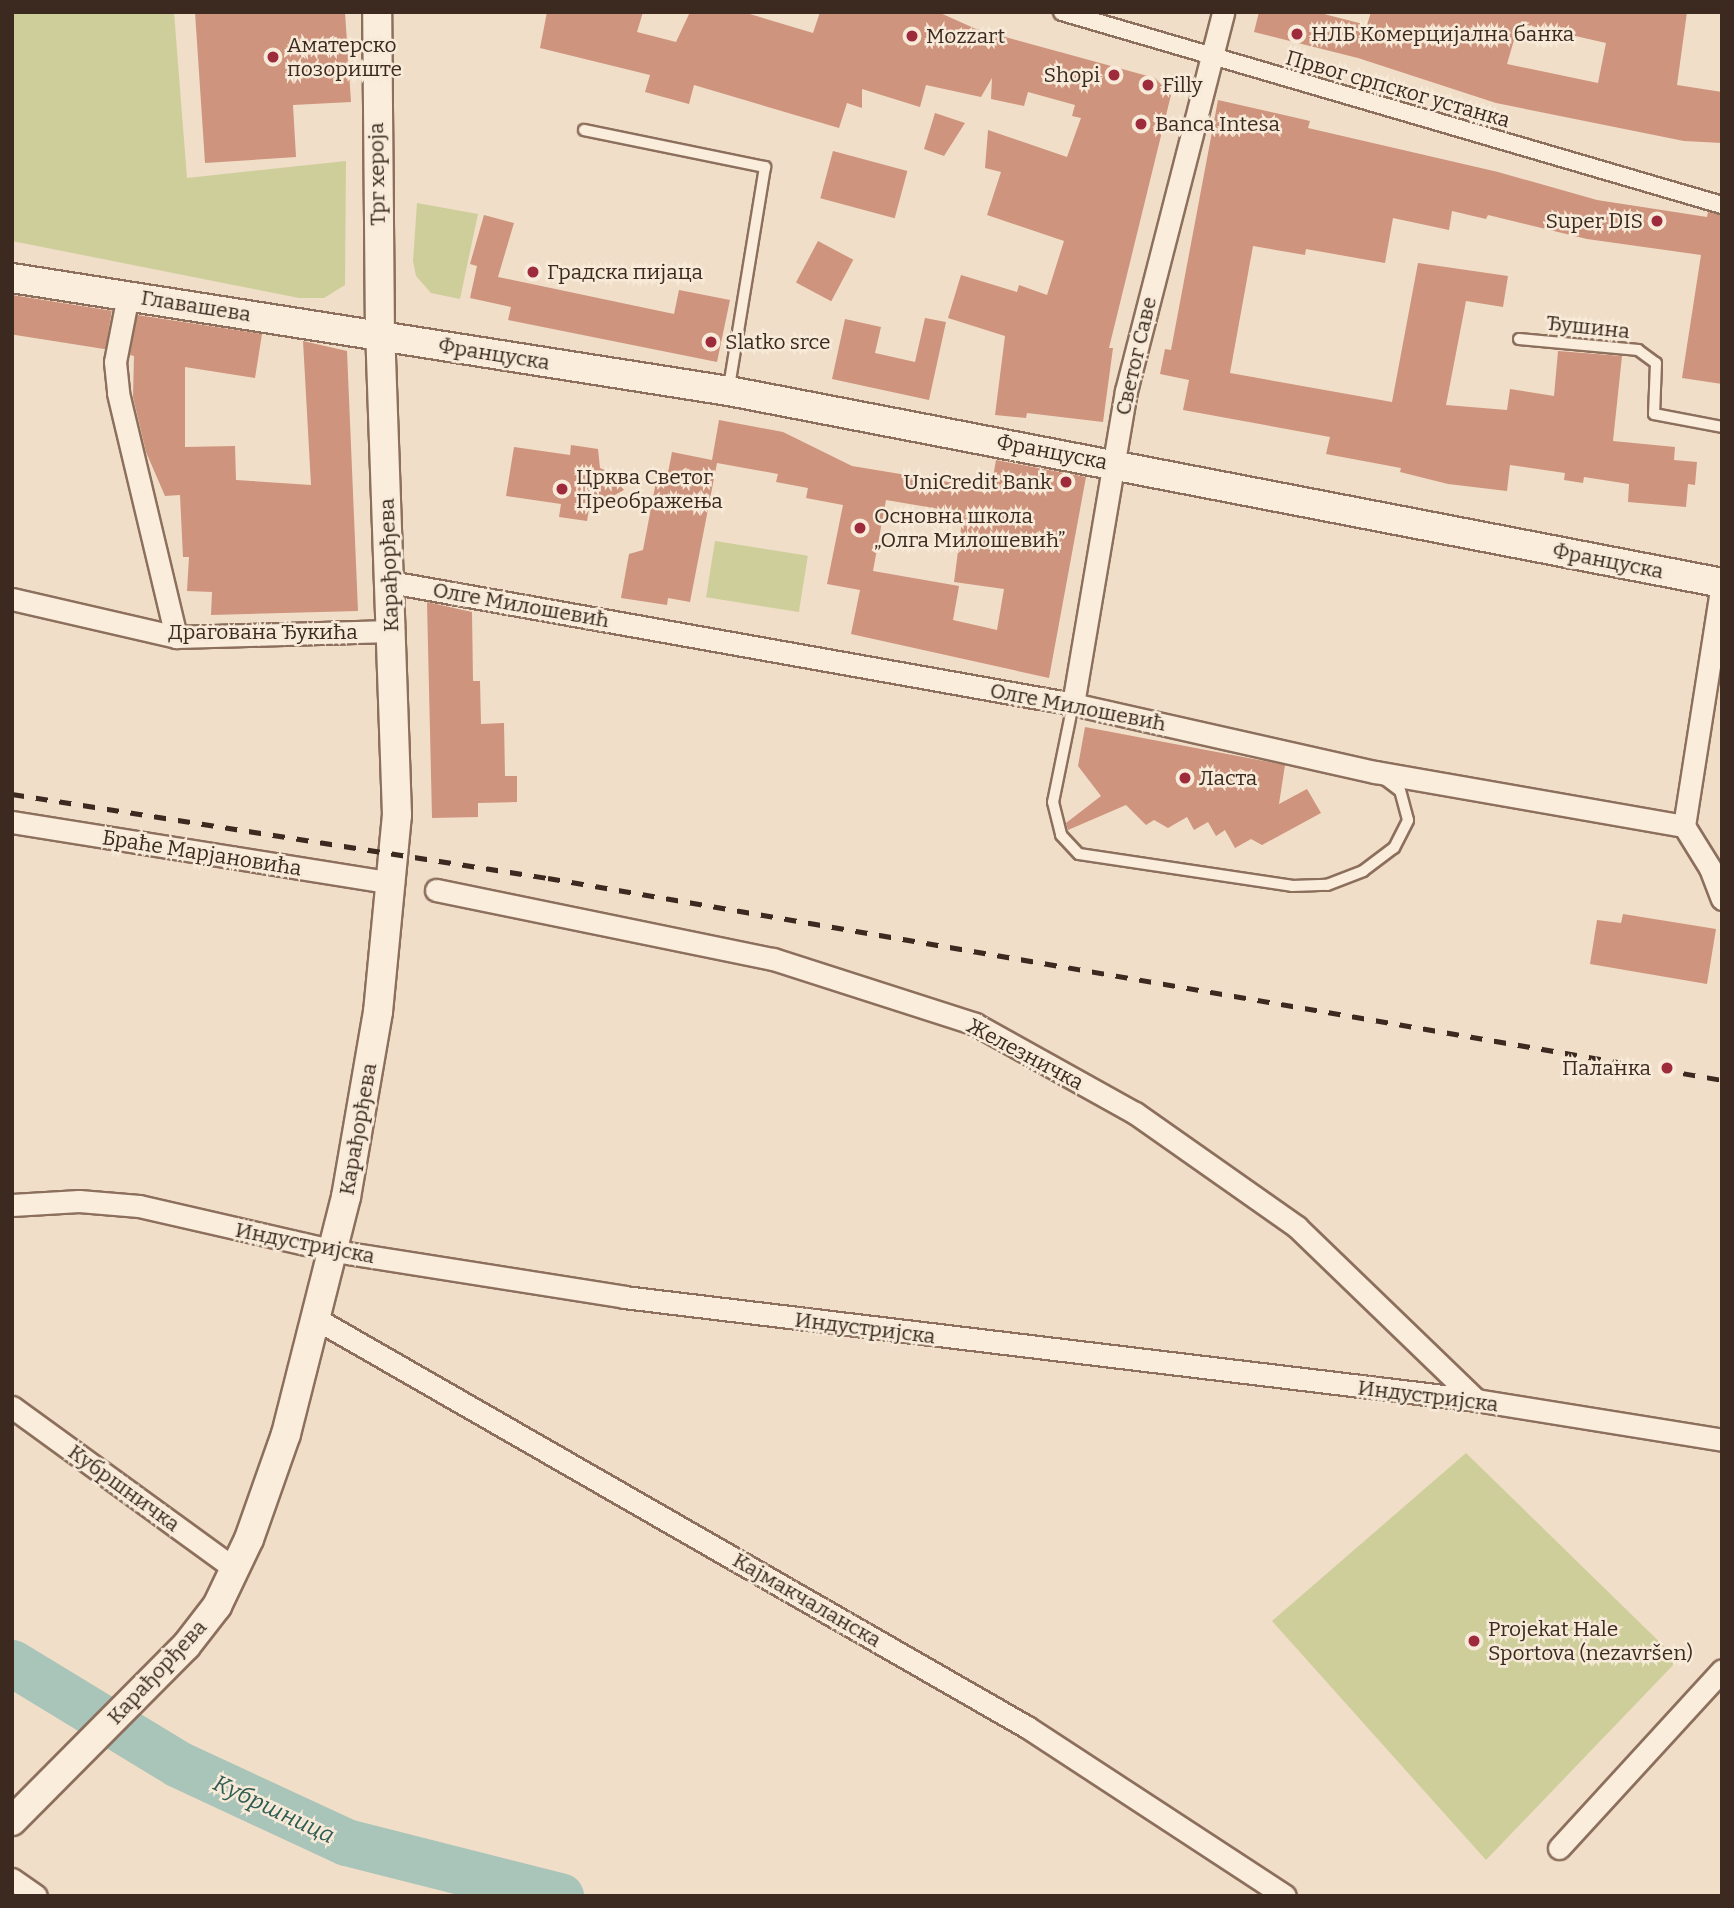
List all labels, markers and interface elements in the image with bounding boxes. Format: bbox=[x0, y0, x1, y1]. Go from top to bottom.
place label: НЛБ Комерцијална банка bbox=[1311, 21, 1574, 47]
place label: Mozzart bbox=[926, 23, 1005, 49]
marker: НЛБ Комерцијална банка bbox=[1289, 26, 1305, 42]
marker: Mozzart bbox=[904, 28, 920, 44]
place label: Аматерско позориште bbox=[287, 32, 402, 82]
street label: Првог српског устанка bbox=[1283, 45, 1513, 133]
marker: Аматерско позориште bbox=[265, 49, 281, 65]
place label: Shopi bbox=[1043, 62, 1100, 88]
marker: Shopi bbox=[1106, 67, 1122, 83]
place label: Filly bbox=[1162, 72, 1203, 98]
marker: Filly bbox=[1140, 77, 1156, 93]
place label: Banca Intesa bbox=[1155, 111, 1280, 137]
marker: Banca Intesa bbox=[1133, 116, 1149, 132]
street label: Трг хероја bbox=[364, 122, 390, 226]
place label: Super DIS bbox=[1546, 208, 1643, 234]
marker: Super DIS bbox=[1649, 213, 1665, 229]
place label: Градска пијаца bbox=[547, 259, 703, 285]
marker: Градска пијаца bbox=[525, 264, 541, 280]
street label: Главашева bbox=[139, 285, 253, 327]
street label: Светог Саве bbox=[1110, 294, 1162, 418]
street label: Ђушина bbox=[1545, 310, 1631, 344]
place label: Slatko srce bbox=[725, 329, 830, 355]
street label: Француска bbox=[436, 333, 552, 375]
marker: Slatko srce bbox=[703, 334, 719, 350]
street label: Француска bbox=[994, 429, 1110, 475]
place label: Црква Светог Преображења bbox=[576, 464, 723, 514]
place label: UniCredit Bank bbox=[904, 469, 1052, 495]
marker: UniCredit Bank bbox=[1058, 474, 1074, 490]
marker: Црква Светог Преображења bbox=[554, 481, 570, 497]
street label: Карађорђева bbox=[374, 498, 404, 632]
place label: Основна школа „Олга Милошевић” bbox=[874, 503, 1065, 553]
marker: Основна школа „Олга Милошевић” bbox=[852, 520, 868, 536]
street label: Француска bbox=[1550, 538, 1666, 584]
street label: Олге Милошевић bbox=[431, 577, 611, 633]
street label: Драгована Ђукића bbox=[168, 619, 358, 645]
street label: Олге Милошевић bbox=[988, 678, 1168, 736]
place label: Ласта bbox=[1199, 765, 1257, 791]
marker: Ласта bbox=[1177, 770, 1193, 786]
street label: Браће Марјановића bbox=[101, 825, 303, 881]
street label: Железничка bbox=[962, 1013, 1088, 1095]
place label: Паланка bbox=[1562, 1055, 1651, 1081]
marker: Паланка bbox=[1657, 1058, 1677, 1078]
street label: Карађорђева bbox=[334, 1061, 382, 1197]
street label: Индустријска bbox=[233, 1217, 377, 1269]
street label: Индустријска bbox=[793, 1307, 937, 1349]
street label: Индустријска bbox=[1356, 1375, 1500, 1417]
street label: Кубршничка bbox=[63, 1439, 185, 1537]
street label: Кајмакчаланска bbox=[728, 1547, 886, 1653]
street label: Карађорђева bbox=[102, 1614, 212, 1730]
place label: Projekat Hale Sportova (nezavršen) bbox=[1488, 1616, 1693, 1666]
marker: Projekat Hale Sportova (nezavršen) bbox=[1466, 1633, 1482, 1649]
water label: Кубршница bbox=[209, 1769, 339, 1849]

